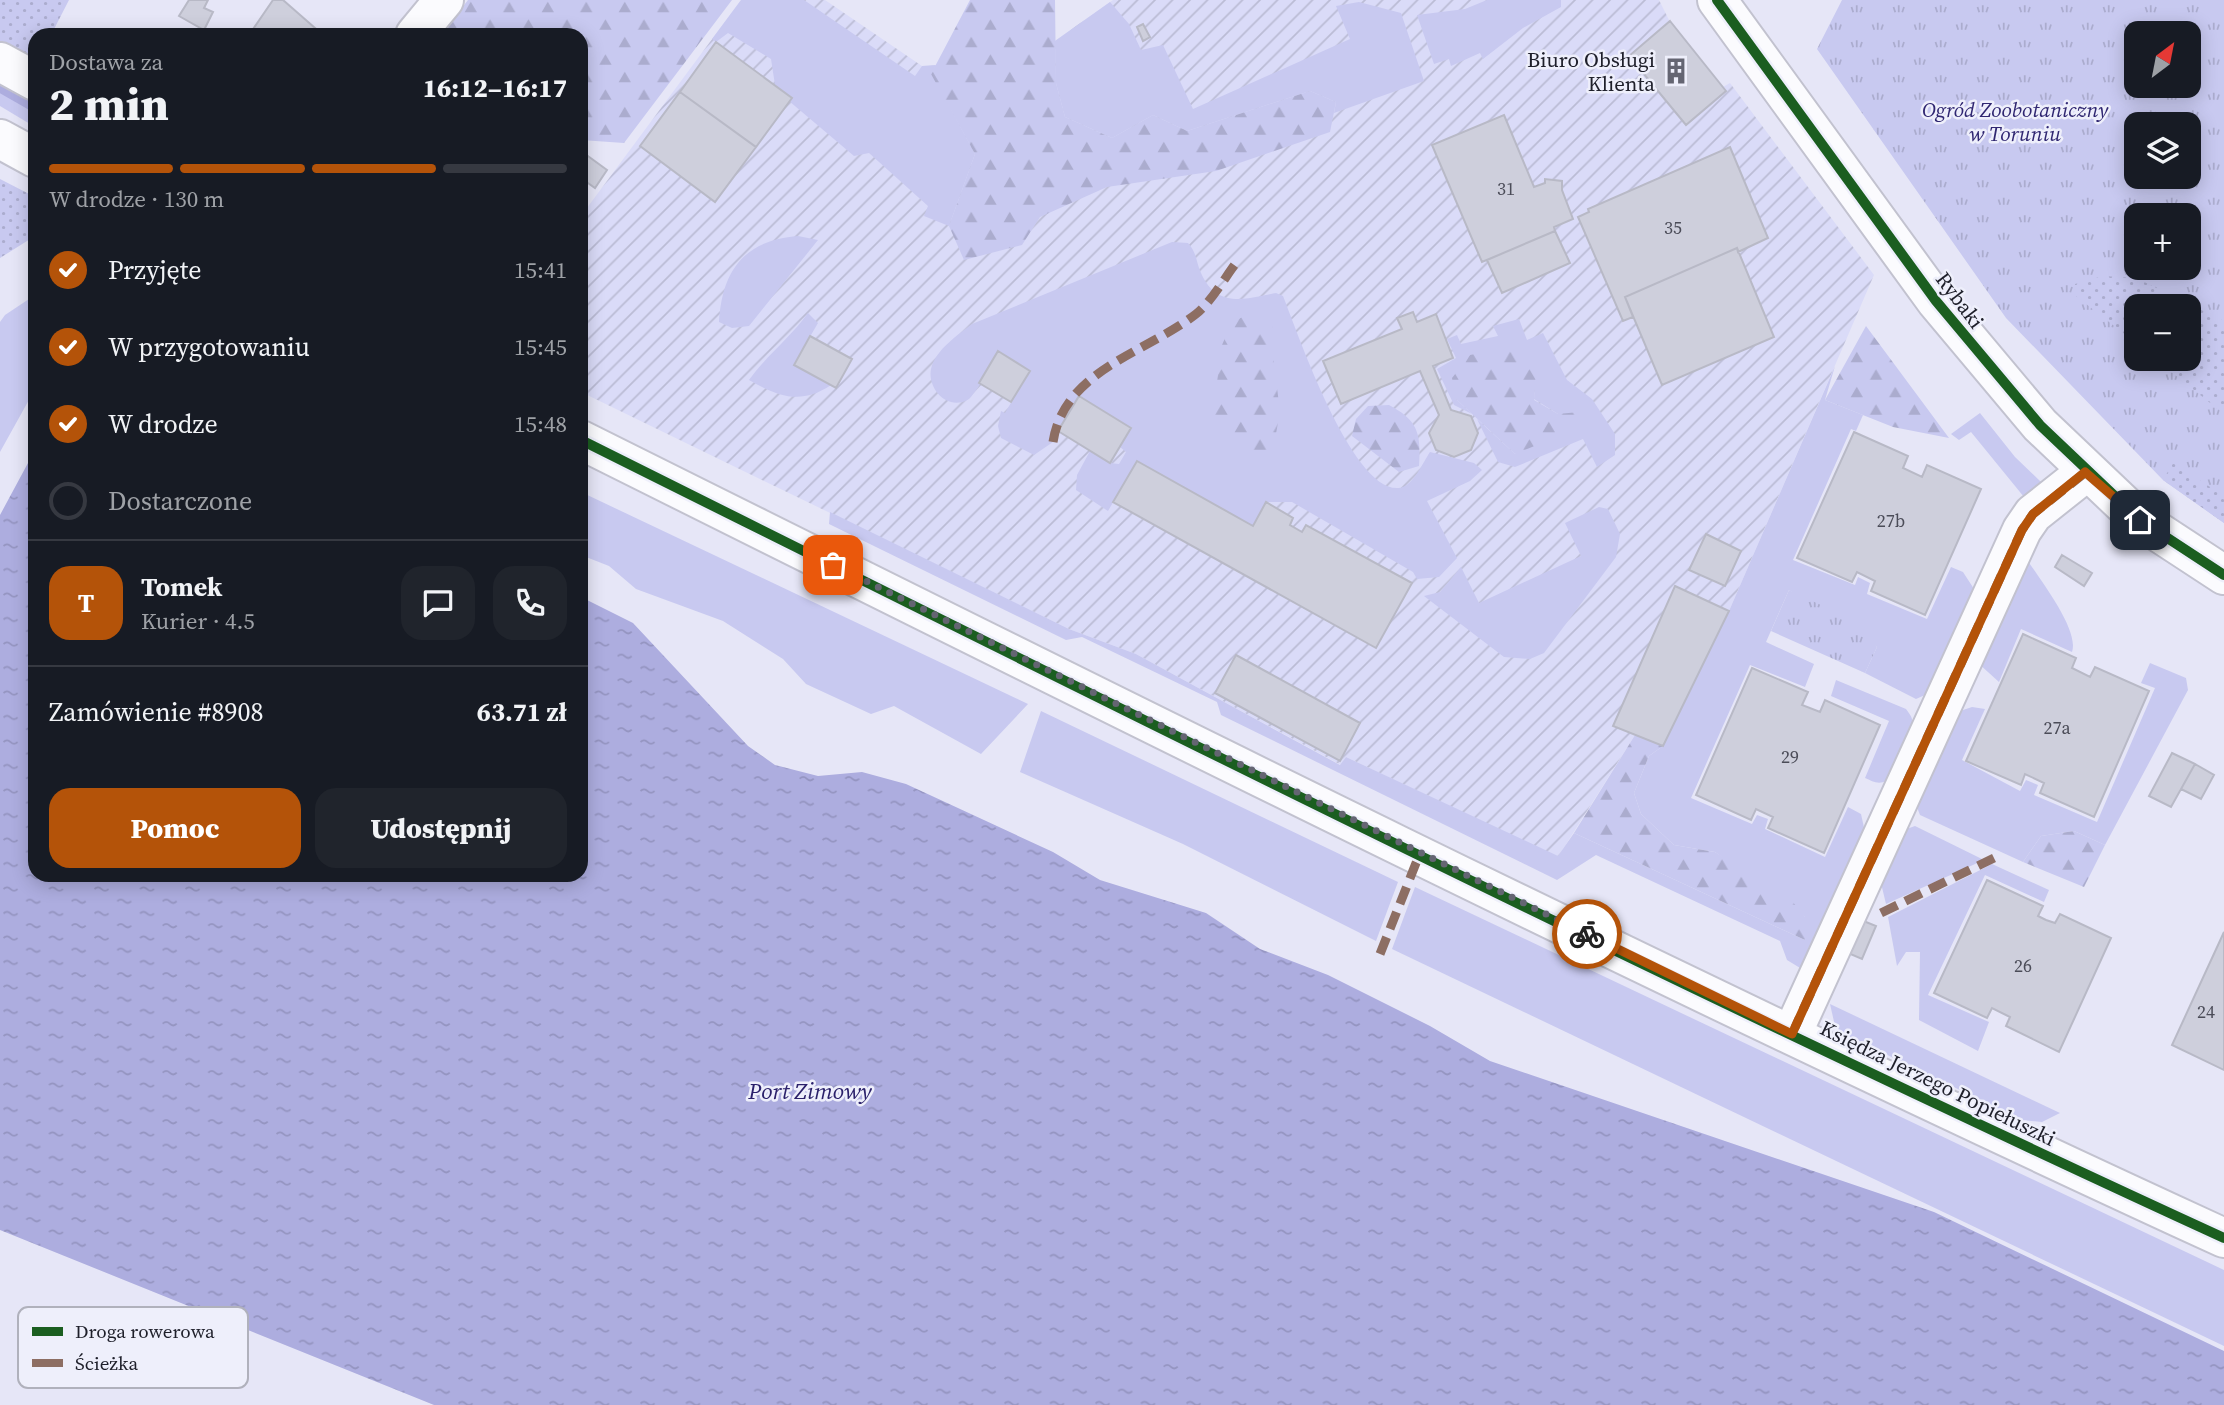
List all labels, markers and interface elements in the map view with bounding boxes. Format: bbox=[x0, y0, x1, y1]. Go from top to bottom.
north arrow bbox=[2124, 21, 2202, 98]
map controls bbox=[2124, 21, 2201, 371]
place label: Biuro Obsługi Klienta bbox=[1527, 45, 1655, 98]
text: Dostawa za bbox=[49, 46, 163, 78]
building icon: Biuro Obsługi Klienta bbox=[1661, 56, 1691, 86]
text: 16:12–16:17 bbox=[423, 70, 567, 106]
text: 2 min bbox=[49, 72, 169, 135]
park label: Ogród Zoobotaniczny w Toruniu bbox=[1922, 95, 2109, 148]
button: layers bbox=[2124, 112, 2201, 189]
house number: 31 bbox=[1497, 176, 1515, 201]
text: W drodze · 130 m bbox=[49, 183, 224, 215]
button: + bbox=[2124, 203, 2201, 280]
house number: 35 bbox=[1664, 215, 1682, 240]
icon: check bbox=[49, 251, 87, 289]
text: Przyjęte bbox=[108, 252, 201, 288]
text: 15:41 bbox=[514, 254, 567, 286]
street label: Rybaki bbox=[1929, 266, 1991, 334]
button: − bbox=[2124, 294, 2201, 371]
icon: check bbox=[49, 328, 87, 366]
text: W przygotowaniu bbox=[108, 329, 310, 365]
text: 15:45 bbox=[514, 331, 567, 363]
icon: check bbox=[49, 405, 87, 443]
text: W drodze bbox=[108, 406, 218, 442]
text: 15:48 bbox=[514, 408, 567, 440]
text: Dostarczone bbox=[108, 483, 252, 519]
pin bbox=[2110, 490, 2170, 550]
icon: home bbox=[2121, 501, 2159, 539]
house number: 27b bbox=[1877, 508, 1905, 533]
pin bbox=[803, 535, 863, 595]
icon: bag bbox=[814, 546, 852, 584]
button: chat bbox=[401, 566, 475, 640]
button: phone bbox=[493, 566, 567, 640]
text: Tomek bbox=[141, 569, 222, 605]
text: T bbox=[78, 585, 94, 621]
text: Kurier · 4.5 bbox=[141, 605, 255, 637]
text: Zamówienie #8908 bbox=[49, 694, 264, 730]
text: 63.71 zł bbox=[477, 694, 567, 730]
house number: 27a bbox=[2043, 715, 2071, 740]
house number: 29 bbox=[1781, 744, 1799, 769]
button: Pomoc bbox=[49, 788, 301, 868]
button: Udostępnij bbox=[315, 788, 567, 868]
courier bbox=[1552, 899, 1622, 969]
icon: bike bbox=[1568, 915, 1606, 953]
house number: 26 bbox=[2014, 953, 2032, 978]
house number: 24 bbox=[2197, 999, 2215, 1024]
street label: Księdza Jerzego Popiełuszki bbox=[1815, 1013, 2061, 1153]
water label: Port Zimowy bbox=[747, 1075, 873, 1107]
legend bbox=[18, 1307, 248, 1388]
text: Droga rowerowa bbox=[75, 1318, 215, 1344]
text: Ścieżka bbox=[75, 1350, 138, 1376]

